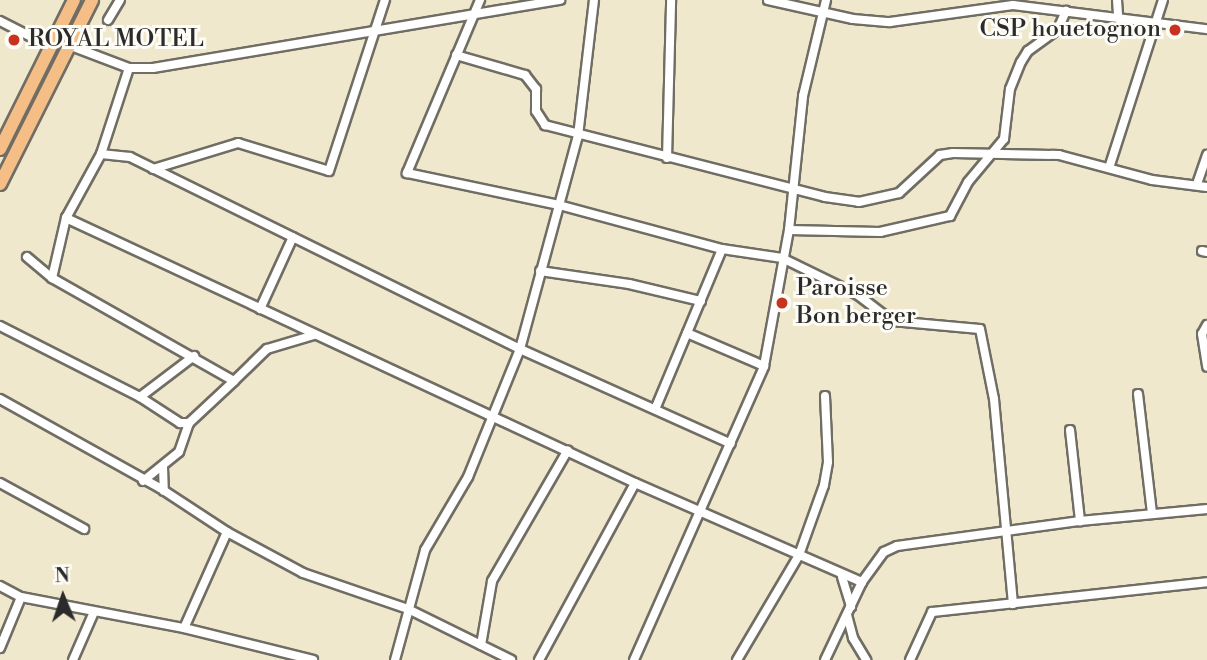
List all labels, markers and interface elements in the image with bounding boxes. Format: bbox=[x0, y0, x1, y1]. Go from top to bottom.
place label: CSP houetognon bbox=[980, 16, 1161, 44]
marker: CSP houetognon bbox=[1167, 22, 1183, 38]
place label: ROYAL MOTEL bbox=[28, 26, 204, 54]
marker: ROYAL MOTEL bbox=[6, 32, 22, 48]
place label: Paroisse Bon berger bbox=[796, 275, 916, 331]
marker: Paroisse Bon berger bbox=[774, 295, 790, 311]
north arrow bbox=[28, 562, 98, 632]
text: N bbox=[54, 564, 70, 588]

